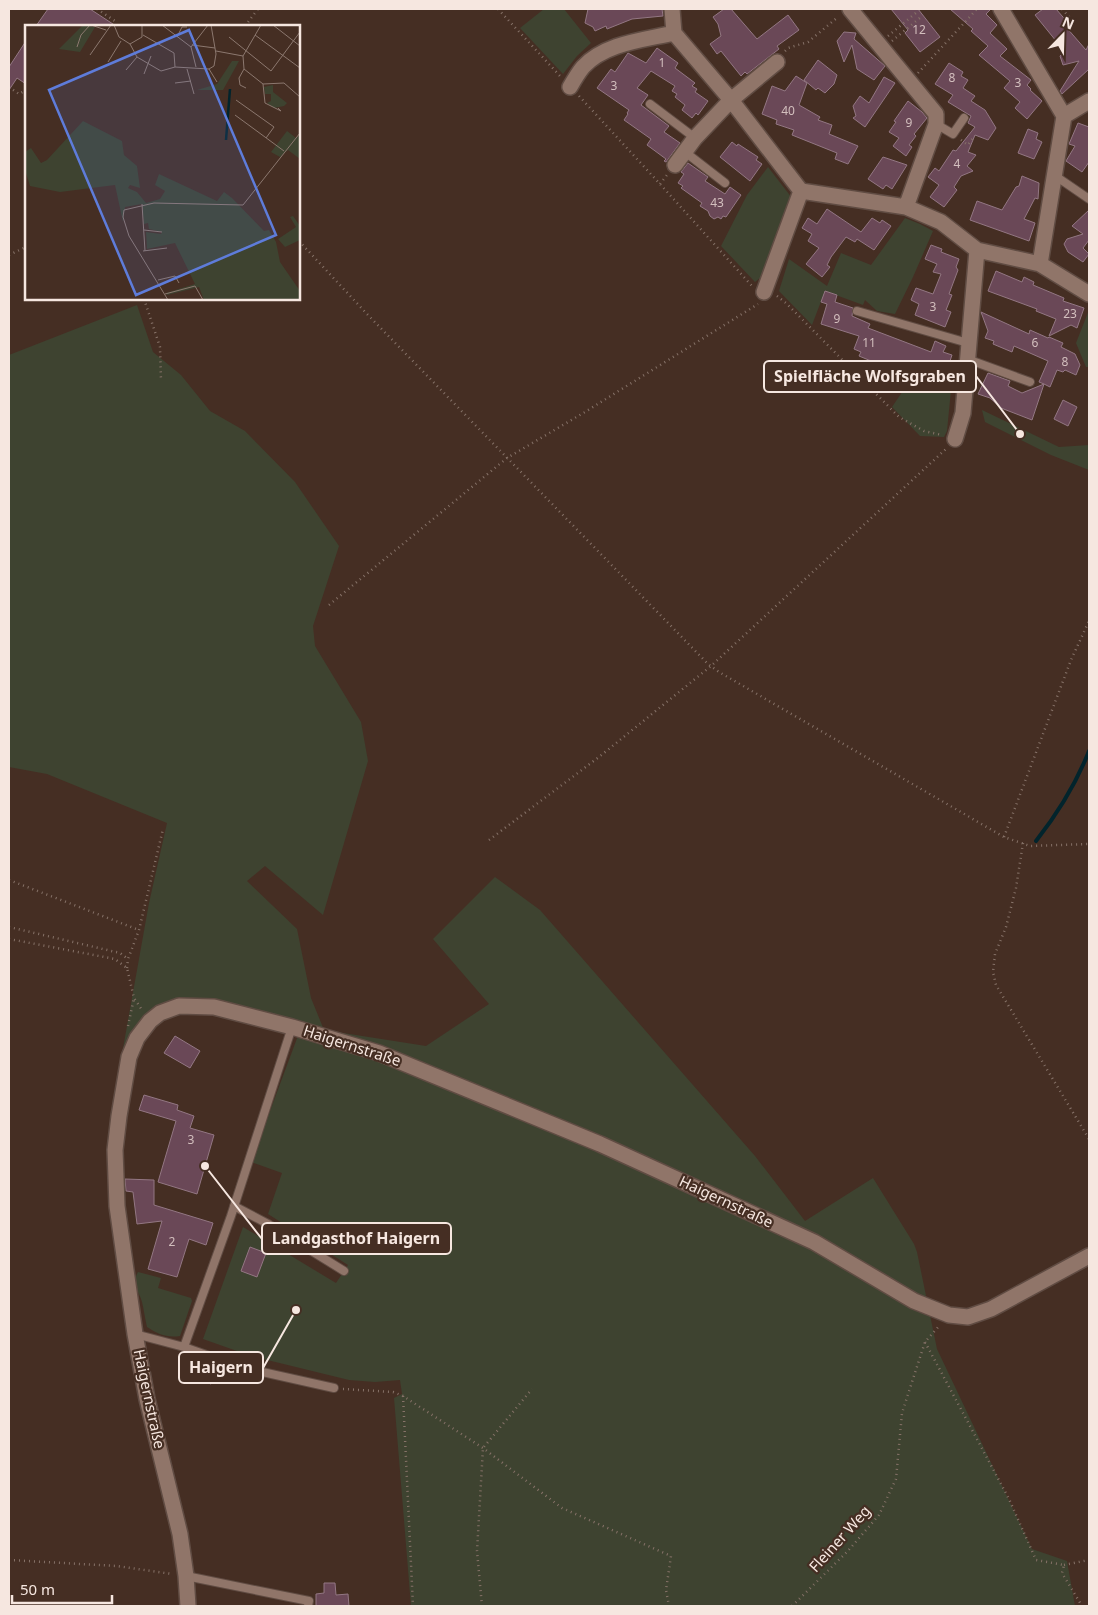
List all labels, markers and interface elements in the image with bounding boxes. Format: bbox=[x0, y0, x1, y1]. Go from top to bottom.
north arrow bbox=[1038, 10, 1088, 60]
text: N bbox=[1059, 12, 1077, 34]
house number: 12 bbox=[912, 21, 926, 38]
inset map bbox=[25, 25, 300, 300]
house number: 1 bbox=[659, 54, 665, 71]
house number: 8 bbox=[949, 69, 956, 86]
house number: 3 bbox=[1015, 74, 1022, 91]
house number: 3 bbox=[611, 77, 618, 94]
house number: 40 bbox=[781, 102, 795, 119]
house number: 9 bbox=[906, 114, 913, 131]
house number: 4 bbox=[954, 155, 961, 172]
house number: 43 bbox=[710, 194, 724, 211]
house number: 3 bbox=[930, 298, 937, 315]
house number: 23 bbox=[1063, 305, 1077, 322]
house number: 9 bbox=[834, 310, 841, 327]
house number: 11 bbox=[862, 334, 876, 351]
house number: 6 bbox=[1032, 334, 1039, 351]
house number: 8 bbox=[1062, 353, 1069, 370]
callout: Spielfläche Wolfsgraben bbox=[764, 361, 976, 392]
text: Spielfläche Wolfsgraben bbox=[774, 365, 966, 387]
street label: Haigernstraße bbox=[301, 1020, 404, 1070]
house number: 3 bbox=[188, 1131, 195, 1148]
street label: Haigernstraße bbox=[676, 1171, 777, 1232]
callout: Landgasthof Haigern bbox=[262, 1223, 451, 1254]
text: Landgasthof Haigern bbox=[272, 1227, 440, 1249]
house number: 2 bbox=[169, 1233, 176, 1250]
street label: Haigernstraße bbox=[130, 1347, 170, 1450]
callout: Haigern bbox=[179, 1352, 263, 1383]
text: Haigern bbox=[189, 1356, 253, 1378]
street label: Fleiner Weg bbox=[804, 1501, 875, 1576]
scale bar bbox=[12, 1572, 112, 1604]
text: 50 m bbox=[20, 1579, 55, 1599]

